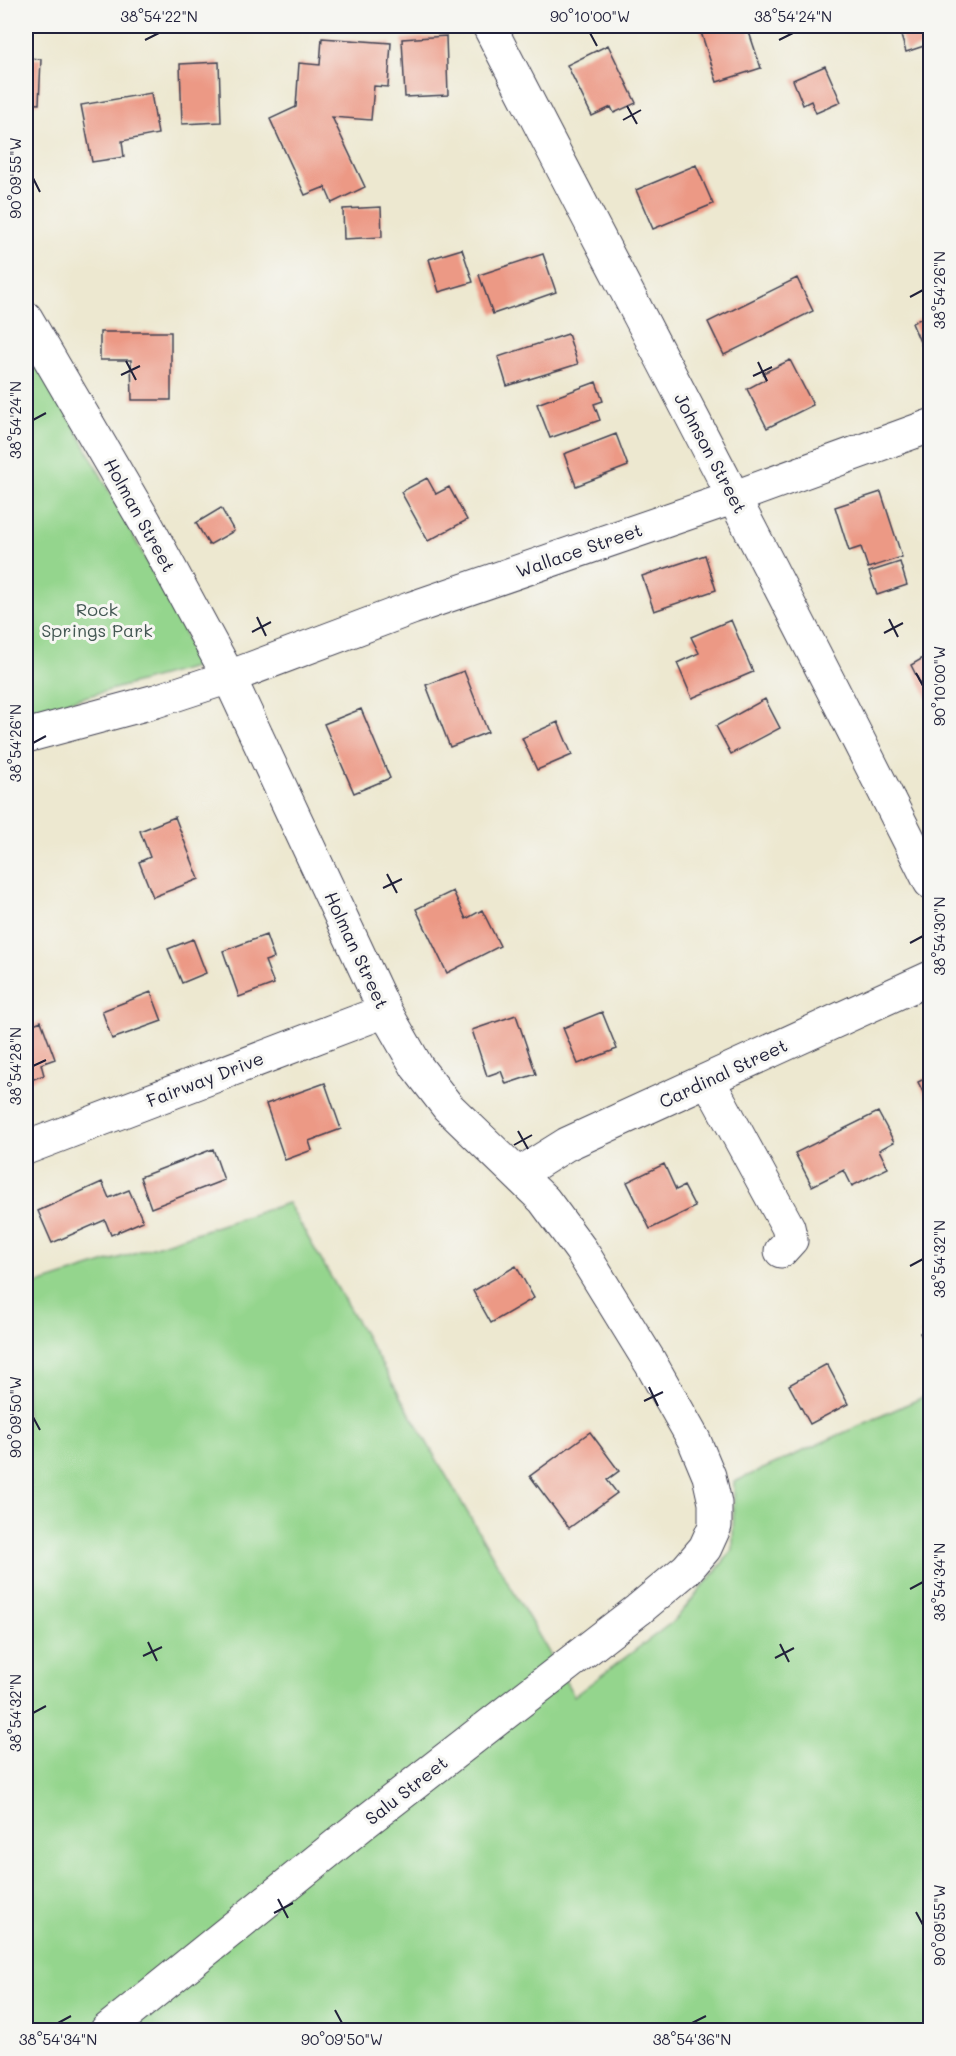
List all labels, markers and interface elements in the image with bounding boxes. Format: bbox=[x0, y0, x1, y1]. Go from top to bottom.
text: 38°54'22"N bbox=[120, 6, 198, 26]
text: 90°10'00"W bbox=[550, 6, 630, 26]
text: 38°54'24"N bbox=[754, 6, 832, 26]
text: 90°09'55"W bbox=[5, 137, 25, 219]
text: 38°54'26"N bbox=[929, 251, 949, 329]
text: 38°54'24"N bbox=[5, 381, 25, 459]
street label: Johnson Street bbox=[669, 389, 753, 517]
street label: Holman Street bbox=[99, 454, 181, 576]
street label: Wallace Street bbox=[513, 517, 645, 583]
park label: Rock Springs Park bbox=[41, 597, 153, 642]
text: 90°10'00"W bbox=[929, 646, 949, 726]
text: 38°54'26"N bbox=[5, 704, 25, 782]
street label: Holman Street bbox=[319, 888, 395, 1012]
text: 38°54'30"N bbox=[929, 897, 949, 975]
text: 38°54'28"N bbox=[5, 1027, 25, 1105]
street label: Cardinal Street bbox=[655, 1033, 791, 1113]
street label: Fairway Drive bbox=[143, 1046, 267, 1112]
text: 38°54'32"N bbox=[929, 1220, 949, 1298]
text: 90°09'50"W bbox=[5, 1376, 25, 1458]
text: 38°54'34"N bbox=[929, 1543, 949, 1621]
text: 38°54'32"N bbox=[5, 1674, 25, 1752]
street label: Salu Street bbox=[360, 1750, 452, 1830]
text: 90°09'55"W bbox=[929, 1884, 949, 1966]
text: 38°54'34"N bbox=[19, 2029, 97, 2049]
text: 90°09'50"W bbox=[301, 2029, 383, 2049]
text: 38°54'36"N bbox=[653, 2029, 731, 2049]

